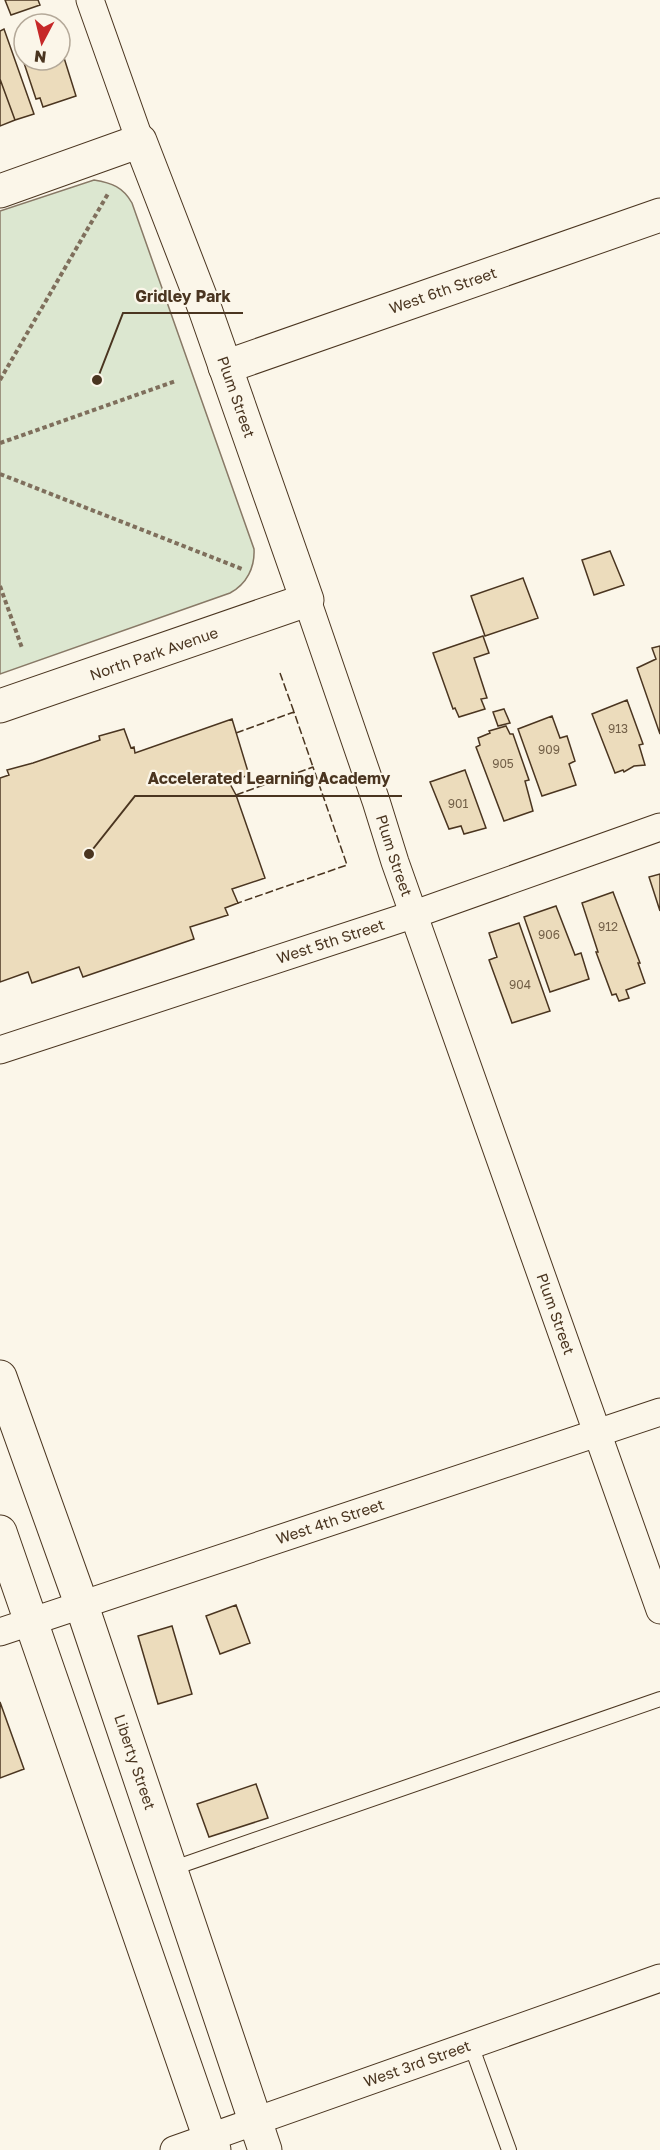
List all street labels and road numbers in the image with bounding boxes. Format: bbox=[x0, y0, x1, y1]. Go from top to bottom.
street label: West 6th Street bbox=[387, 263, 499, 317]
street label: Plum Street bbox=[214, 353, 259, 440]
street label: North Park Avenue bbox=[87, 623, 221, 683]
street label: Plum Street bbox=[373, 812, 417, 899]
street label: West 5th Street bbox=[274, 915, 387, 967]
street label: Plum Street bbox=[533, 1271, 579, 1357]
street label: West 4th Street bbox=[273, 1495, 386, 1547]
street label: Liberty Street bbox=[111, 1712, 160, 1812]
street label: West 3rd Street bbox=[361, 2036, 473, 2090]

